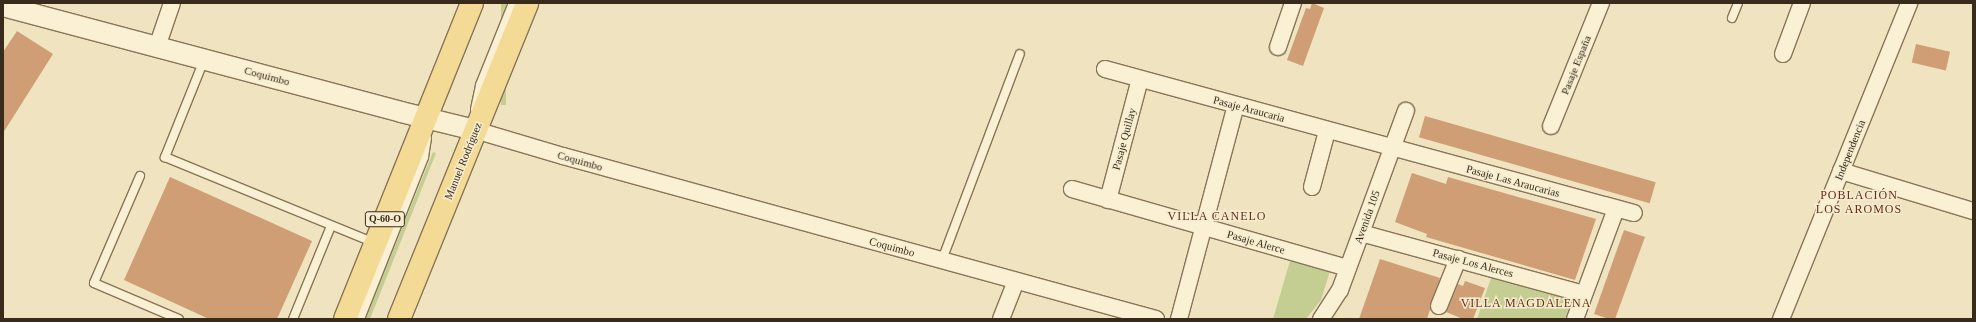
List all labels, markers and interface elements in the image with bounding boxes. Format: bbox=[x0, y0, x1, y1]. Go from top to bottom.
street label: Pasaje España bbox=[1558, 33, 1594, 97]
street label: Coquimbo bbox=[243, 64, 291, 88]
street label: Pasaje Araucaria bbox=[1211, 93, 1287, 125]
street label: Pasaje Quillay bbox=[1109, 106, 1139, 172]
street label: Independencia bbox=[1832, 118, 1868, 182]
street label: Manuel Rodríguez bbox=[441, 120, 485, 202]
street label: Coquimbo bbox=[556, 148, 604, 174]
street label: Pasaje Las Araucarias bbox=[1464, 162, 1562, 200]
street label: Avenida 105 bbox=[1351, 189, 1383, 245]
district label: POBLACIÓN LOS AROMOS bbox=[1815, 189, 1903, 217]
district label: VILLA CANELO bbox=[1167, 210, 1267, 224]
road number: Q-60-O bbox=[364, 211, 406, 227]
street label: Pasaje Alerce bbox=[1225, 227, 1287, 257]
street label: Coquimbo bbox=[868, 235, 916, 259]
street label: Pasaje Los Alerces bbox=[1431, 246, 1515, 280]
district label: VILLA MAGDALENA bbox=[1460, 297, 1592, 311]

